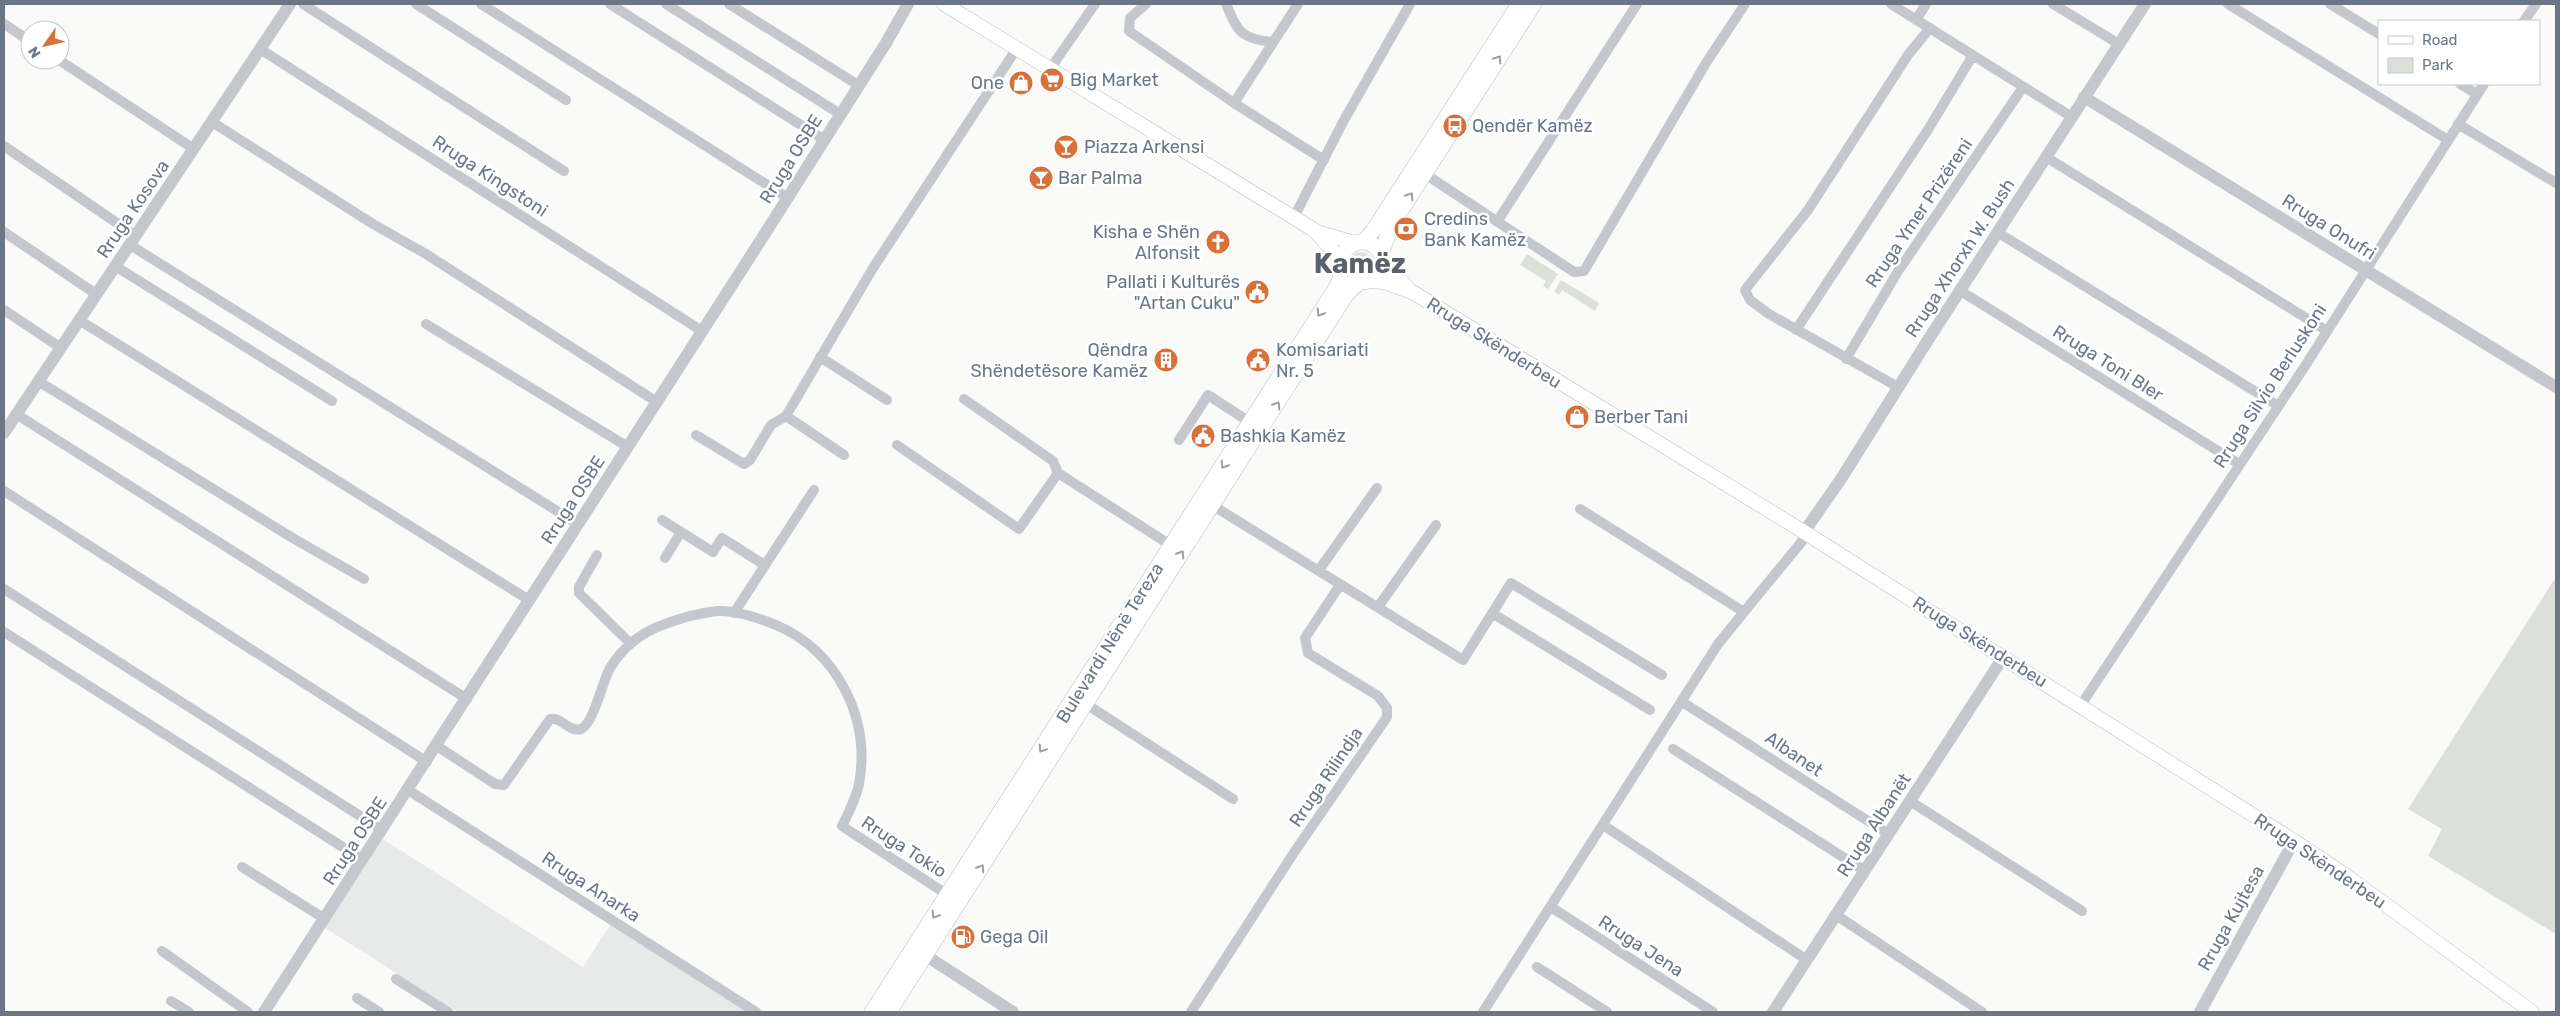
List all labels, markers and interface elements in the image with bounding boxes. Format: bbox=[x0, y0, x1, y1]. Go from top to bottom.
north arrow bbox=[20, 20, 70, 70]
legend bbox=[2378, 20, 2540, 85]
text: Road bbox=[2422, 31, 2458, 49]
text: N bbox=[25, 43, 45, 61]
one-way arrow bbox=[1492, 56, 1502, 65]
text: Park bbox=[2422, 56, 2453, 74]
supermarket icon: Big Market bbox=[1039, 67, 1065, 93]
place label: Big Market bbox=[1070, 69, 1159, 91]
shop icon: One bbox=[1008, 70, 1034, 96]
place label: One bbox=[971, 72, 1004, 94]
street label: Rruga OSBE bbox=[755, 110, 827, 208]
bus stop icon: Qendër Kamëz bbox=[1442, 113, 1468, 139]
place label: Qendër Kamëz bbox=[1472, 115, 1593, 137]
street label: Rruga Kingstoni bbox=[428, 131, 552, 221]
bar icon: Piazza Arkensi bbox=[1053, 134, 1079, 160]
street label: Rruga Ymer Prizëreni bbox=[1861, 134, 1977, 292]
place label: Piazza Arkensi bbox=[1084, 136, 1204, 158]
street label: Rruga Kosova bbox=[92, 156, 174, 262]
bar icon: Bar Palma bbox=[1028, 165, 1054, 191]
place label: Bar Palma bbox=[1058, 167, 1142, 189]
street label: Rruga Xhorxh W. Bush bbox=[1901, 175, 2019, 341]
street label: Rruga Onufri bbox=[2278, 189, 2380, 265]
one-way arrow bbox=[1404, 192, 1414, 201]
place label: Credins Bank Kamëz bbox=[1424, 208, 1526, 251]
bank icon: Credins Bank Kamëz bbox=[1393, 216, 1419, 242]
place label: Kisha e Shën Alfonsit bbox=[1093, 221, 1200, 264]
church icon: Kisha e Shën Alfonsit bbox=[1205, 229, 1231, 255]
district label: Kamëz bbox=[1314, 247, 1406, 280]
place label: Pallati i Kulturës "Artan Cuku" bbox=[1106, 271, 1240, 314]
public building icon: Pallati i Kulturës "Artan Cuku" bbox=[1244, 279, 1270, 305]
street label: Rruga Skënderbeu bbox=[1423, 293, 1565, 393]
street label: Rruga Silvio Berluskoni bbox=[2209, 300, 2331, 472]
one-way arrow bbox=[1317, 308, 1327, 317]
street label: Rruga Toni Bler bbox=[2049, 320, 2167, 406]
place label: Qëndra Shëndetësore Kamëz bbox=[970, 339, 1148, 382]
place label: Komisariati Nr. 5 bbox=[1276, 339, 1369, 382]
building icon: Qëndra Shëndetësore Kamëz bbox=[1153, 347, 1179, 373]
public building icon: Komisariati Nr. 5 bbox=[1245, 347, 1271, 373]
one-way arrow bbox=[1271, 401, 1280, 411]
shop icon: Berber Tani bbox=[1564, 404, 1590, 430]
place label: Berber Tani bbox=[1594, 406, 1688, 428]
public building icon: Bashkia Kamëz bbox=[1190, 423, 1216, 449]
place label: Bashkia Kamëz bbox=[1220, 425, 1346, 447]
street label: Rruga OSBE bbox=[536, 452, 610, 548]
one-way arrow bbox=[1221, 459, 1230, 469]
one-way arrow bbox=[1175, 550, 1184, 559]
street label: Bulevardi Nënë Tereza bbox=[1052, 559, 1168, 727]
street label: Rruga Skënderbeu bbox=[1909, 592, 2051, 692]
street label: Rruga Rilindja bbox=[1285, 723, 1367, 831]
street label: Albanet bbox=[1761, 727, 1827, 781]
one-way arrow bbox=[1039, 744, 1048, 753]
street label: Rruga Albanët bbox=[1832, 769, 1916, 881]
street label: Rruga OSBE bbox=[318, 793, 392, 889]
street label: Rruga Skënderbeu bbox=[2250, 809, 2390, 913]
street label: Rruga Tokio bbox=[857, 811, 951, 883]
street label: Rruga Anarka bbox=[538, 847, 644, 927]
street label: Rruga Kujtesa bbox=[2193, 862, 2269, 974]
one-way arrow bbox=[975, 864, 984, 874]
one-way arrow bbox=[932, 909, 941, 919]
street label: Rruga Jena bbox=[1594, 910, 1688, 982]
fuel station icon: Gega Oil bbox=[950, 924, 976, 950]
place label: Gega Oil bbox=[980, 926, 1048, 948]

